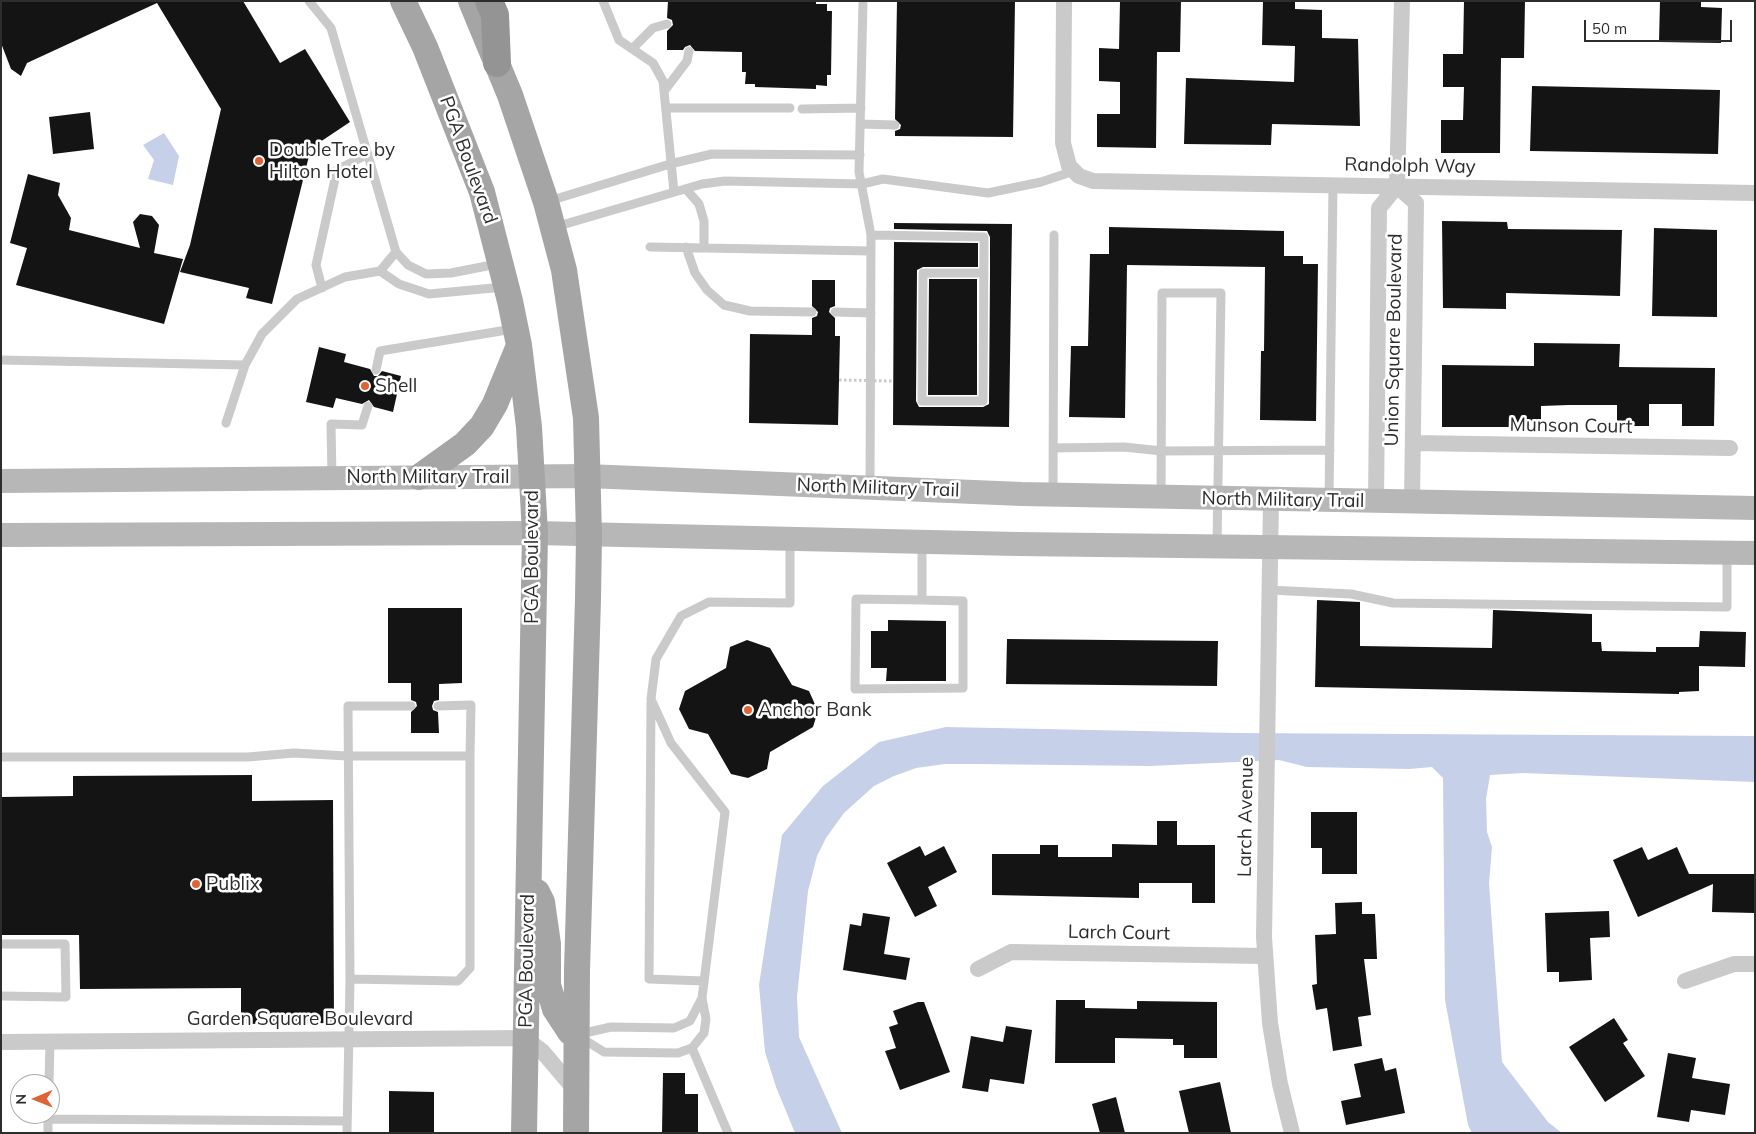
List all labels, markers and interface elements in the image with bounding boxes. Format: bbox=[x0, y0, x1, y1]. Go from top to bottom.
scale bar bbox=[1586, 10, 1734, 42]
text: 50 m bbox=[1592, 19, 1627, 38]
street label: PGA Boulevard bbox=[434, 93, 502, 227]
place label: DoubleTree by Hilton Hotel bbox=[269, 139, 395, 183]
street label: Randolph Way bbox=[1344, 153, 1476, 179]
marker: DoubleTree by Hilton Hotel bbox=[253, 155, 265, 167]
street label: Union Square Boulevard bbox=[1381, 233, 1407, 447]
place label: Shell bbox=[375, 375, 417, 397]
marker: Shell bbox=[359, 380, 371, 392]
street label: Munson Court bbox=[1509, 414, 1633, 438]
street label: North Military Trail bbox=[347, 466, 509, 488]
street label: North Military Trail bbox=[796, 474, 960, 502]
street label: North Military Trail bbox=[1201, 487, 1365, 513]
street label: PGA Boulevard bbox=[521, 490, 543, 624]
place label: Anchor Bank bbox=[758, 699, 872, 721]
marker: Anchor Bank bbox=[742, 704, 754, 716]
street label: Larch Avenue bbox=[1234, 757, 1258, 877]
place label: Publix bbox=[206, 873, 260, 895]
marker: Publix bbox=[190, 878, 202, 890]
street label: PGA Boulevard bbox=[514, 894, 540, 1028]
street label: Larch Court bbox=[1068, 921, 1170, 945]
street label: Garden Square Boulevard bbox=[187, 1008, 413, 1030]
north arrow bbox=[10, 1074, 60, 1124]
text: N bbox=[12, 1094, 30, 1105]

